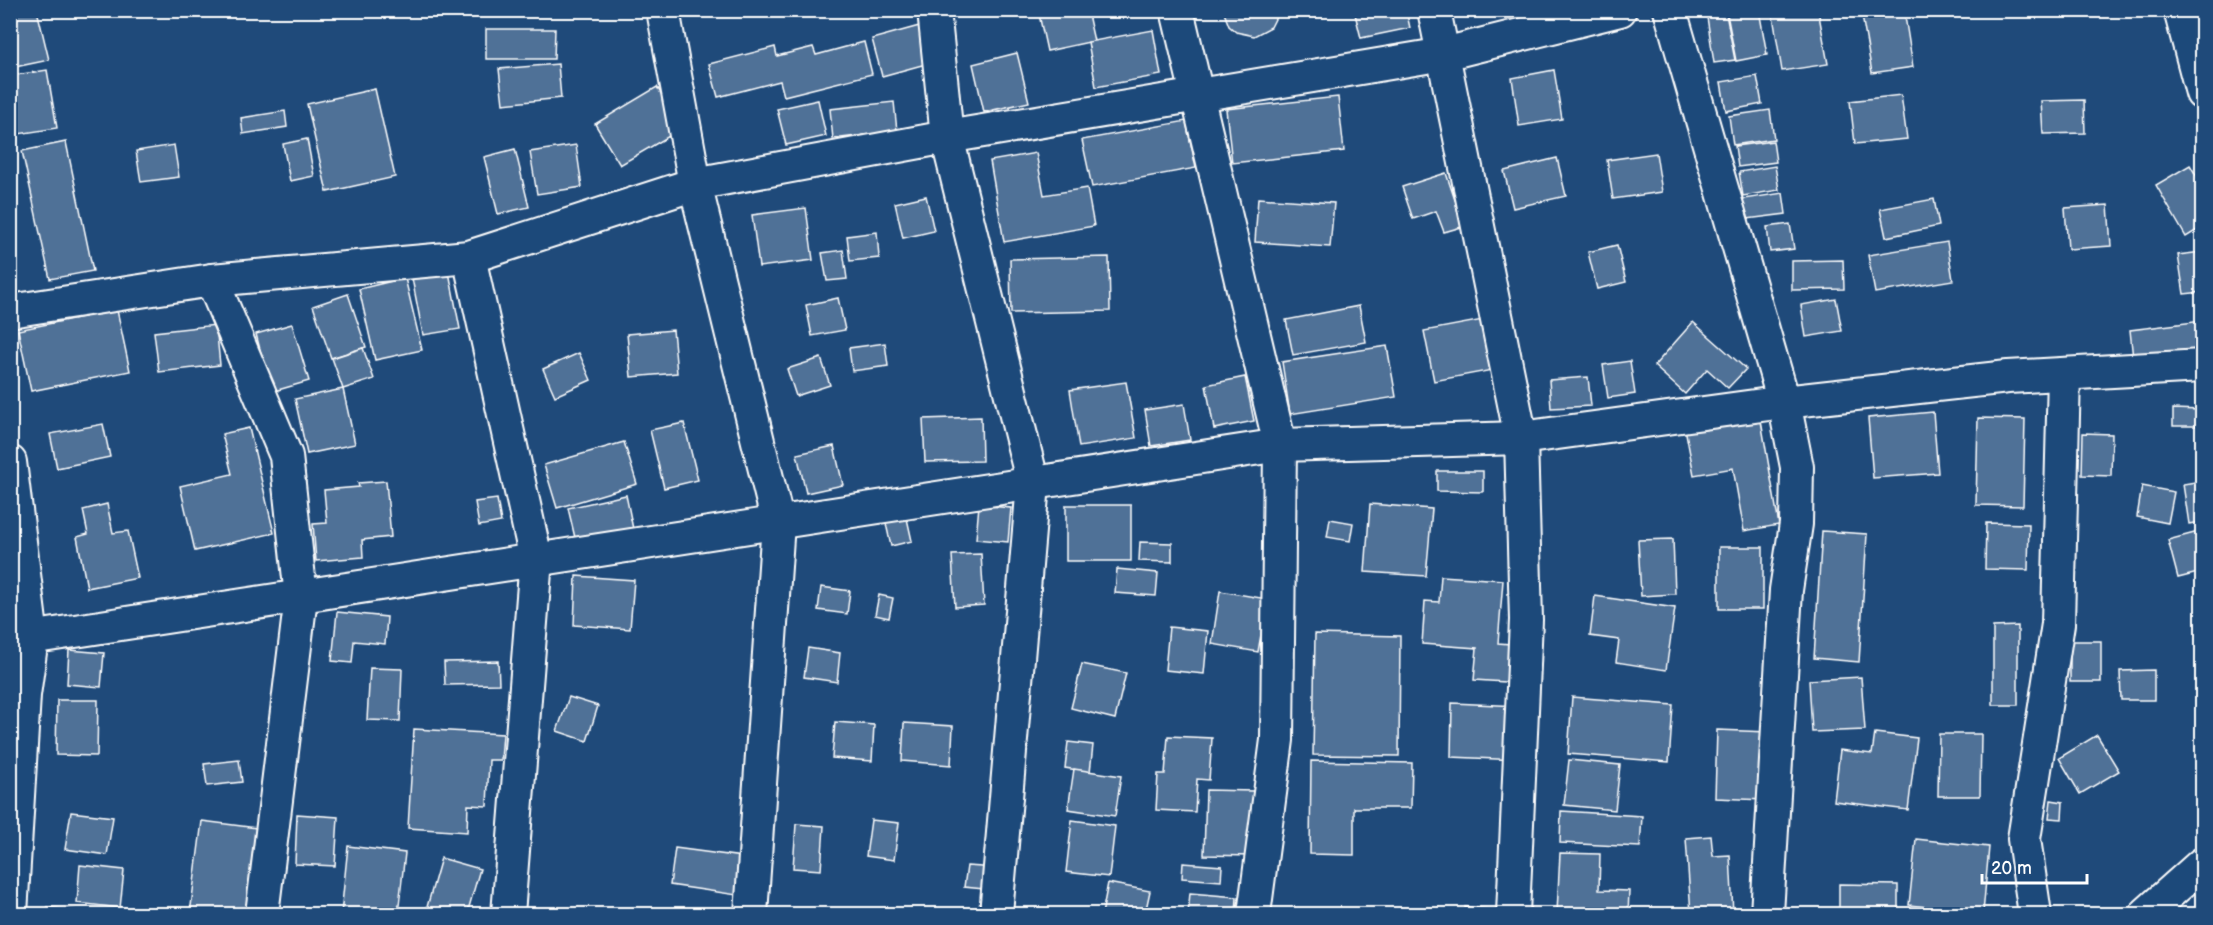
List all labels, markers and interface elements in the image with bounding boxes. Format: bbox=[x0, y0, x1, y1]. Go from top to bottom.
scale bar bbox=[1982, 847, 2087, 885]
text: 20 m bbox=[1991, 858, 2032, 879]

